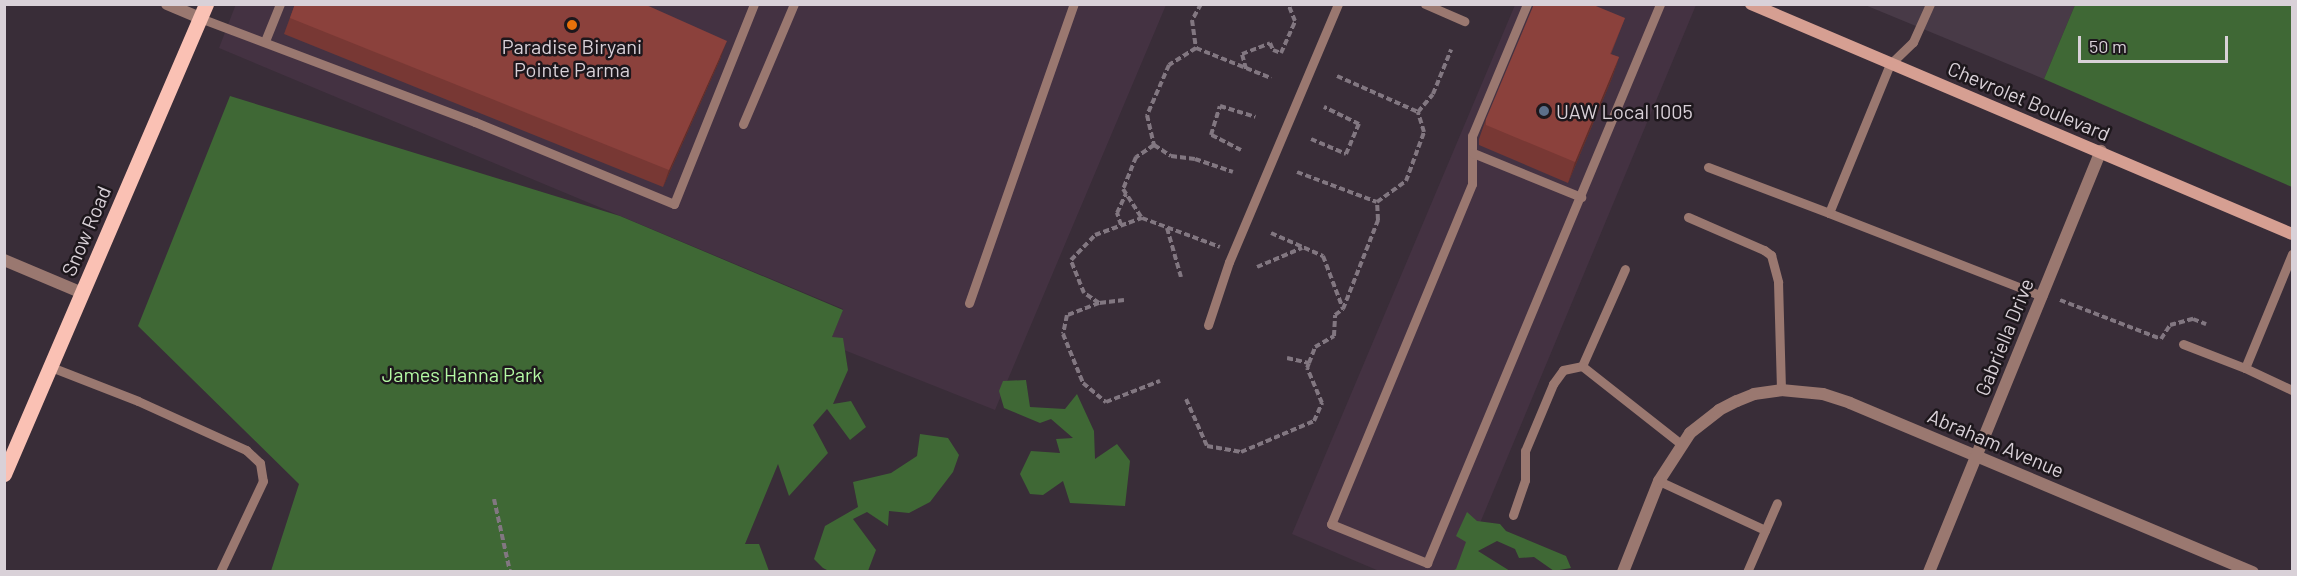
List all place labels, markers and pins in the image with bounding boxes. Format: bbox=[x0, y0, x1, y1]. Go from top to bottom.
marker: Paradise Biryani Pointe Parma bbox=[565, 18, 579, 32]
place label: Paradise Biryani Pointe Parma bbox=[502, 35, 642, 82]
place label: UAW Local 1005 bbox=[1556, 99, 1693, 123]
marker: UAW Local 1005 bbox=[1537, 104, 1551, 118]

